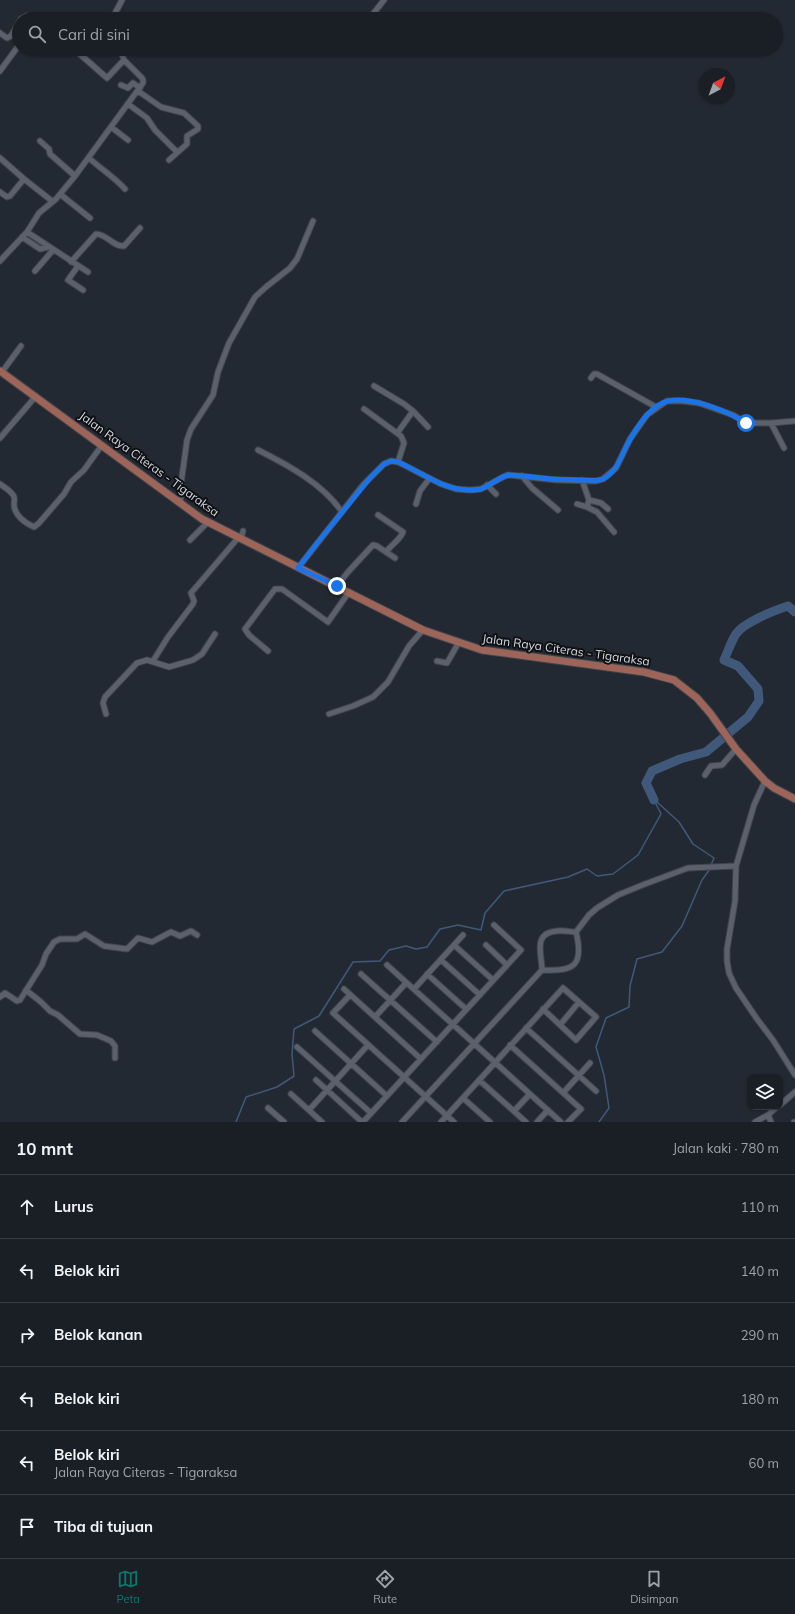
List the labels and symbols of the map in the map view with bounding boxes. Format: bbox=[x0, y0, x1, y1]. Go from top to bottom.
north arrow bbox=[699, 68, 735, 104]
street label: Jalan Raya Citeras - Tigaraksa bbox=[76, 408, 222, 519]
route start bbox=[737, 414, 755, 432]
route end bbox=[328, 577, 346, 595]
street label: Jalan Raya Citeras - Tigaraksa bbox=[481, 630, 651, 669]

